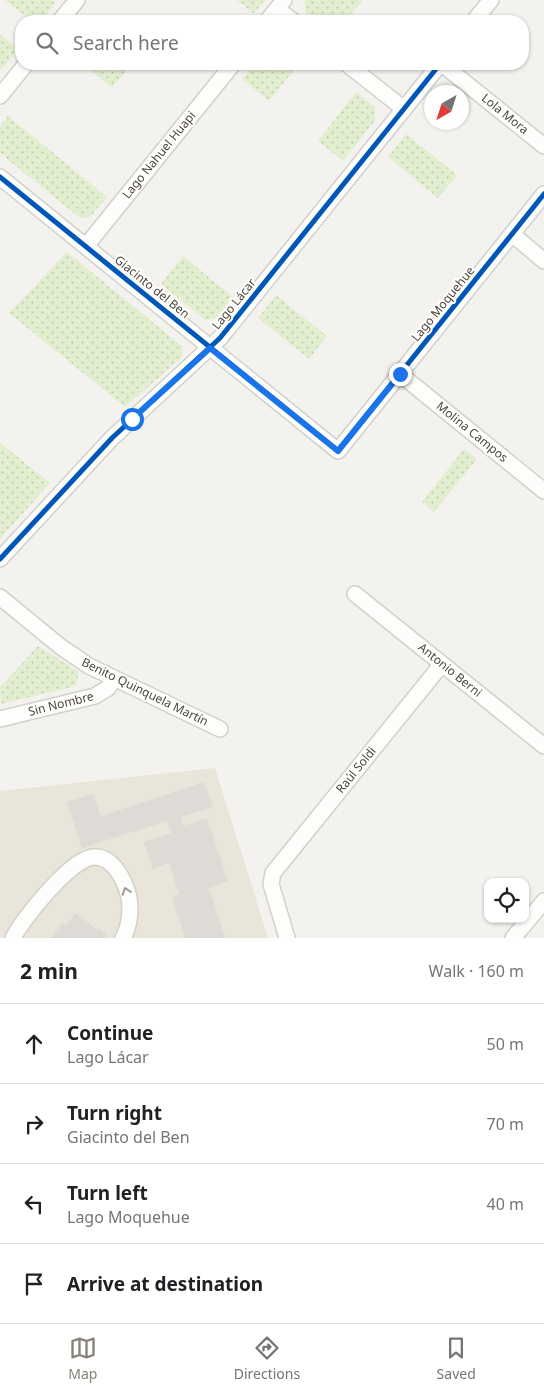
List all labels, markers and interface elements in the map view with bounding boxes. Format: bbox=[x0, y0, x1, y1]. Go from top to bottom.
search box bbox=[15, 15, 529, 70]
icon: search bbox=[33, 29, 61, 57]
text: Search here bbox=[73, 30, 179, 56]
north arrow bbox=[424, 85, 469, 130]
street label: Lola Mora bbox=[478, 89, 532, 138]
street label: Lago Nahuel Huapi bbox=[118, 107, 199, 202]
street label: Giacinto del Ben bbox=[111, 251, 193, 322]
street label: Lago Moquehue bbox=[407, 262, 478, 345]
street label: Lago Lácar bbox=[208, 275, 260, 333]
route end bbox=[389, 363, 412, 386]
street label: Molina Campos bbox=[433, 397, 512, 466]
route start bbox=[121, 408, 144, 431]
street label: Antonio Berni bbox=[415, 639, 486, 701]
street label: Benito Quinquela Martín bbox=[79, 653, 211, 730]
street label: Sin Nombre bbox=[26, 687, 96, 720]
street label: Raúl Soldi bbox=[332, 743, 380, 797]
map controls bbox=[484, 878, 529, 923]
button: locate bbox=[484, 878, 529, 923]
one-way arrow bbox=[122, 887, 132, 896]
text: 2 min bbox=[20, 957, 78, 985]
text: Walk · 160 m bbox=[429, 960, 524, 982]
text: Continue bbox=[67, 1020, 153, 1046]
icon: ahead bbox=[20, 1030, 48, 1058]
text: 50 m bbox=[487, 1033, 524, 1055]
text: Lago Lácar bbox=[67, 1046, 149, 1068]
text: Turn right bbox=[67, 1100, 162, 1126]
icon: right bbox=[20, 1110, 48, 1138]
text: 70 m bbox=[487, 1113, 524, 1135]
text: Giacinto del Ben bbox=[67, 1126, 190, 1148]
text: Turn left bbox=[67, 1180, 148, 1206]
icon: left bbox=[20, 1190, 48, 1218]
text: 40 m bbox=[487, 1193, 524, 1215]
text: Lago Moquehue bbox=[67, 1206, 190, 1228]
icon: arrive bbox=[20, 1270, 48, 1298]
text: Arrive at destination bbox=[67, 1271, 263, 1297]
tab: Map bbox=[68, 1334, 97, 1383]
tab: Directions bbox=[234, 1334, 300, 1383]
tab: Saved bbox=[437, 1334, 476, 1383]

